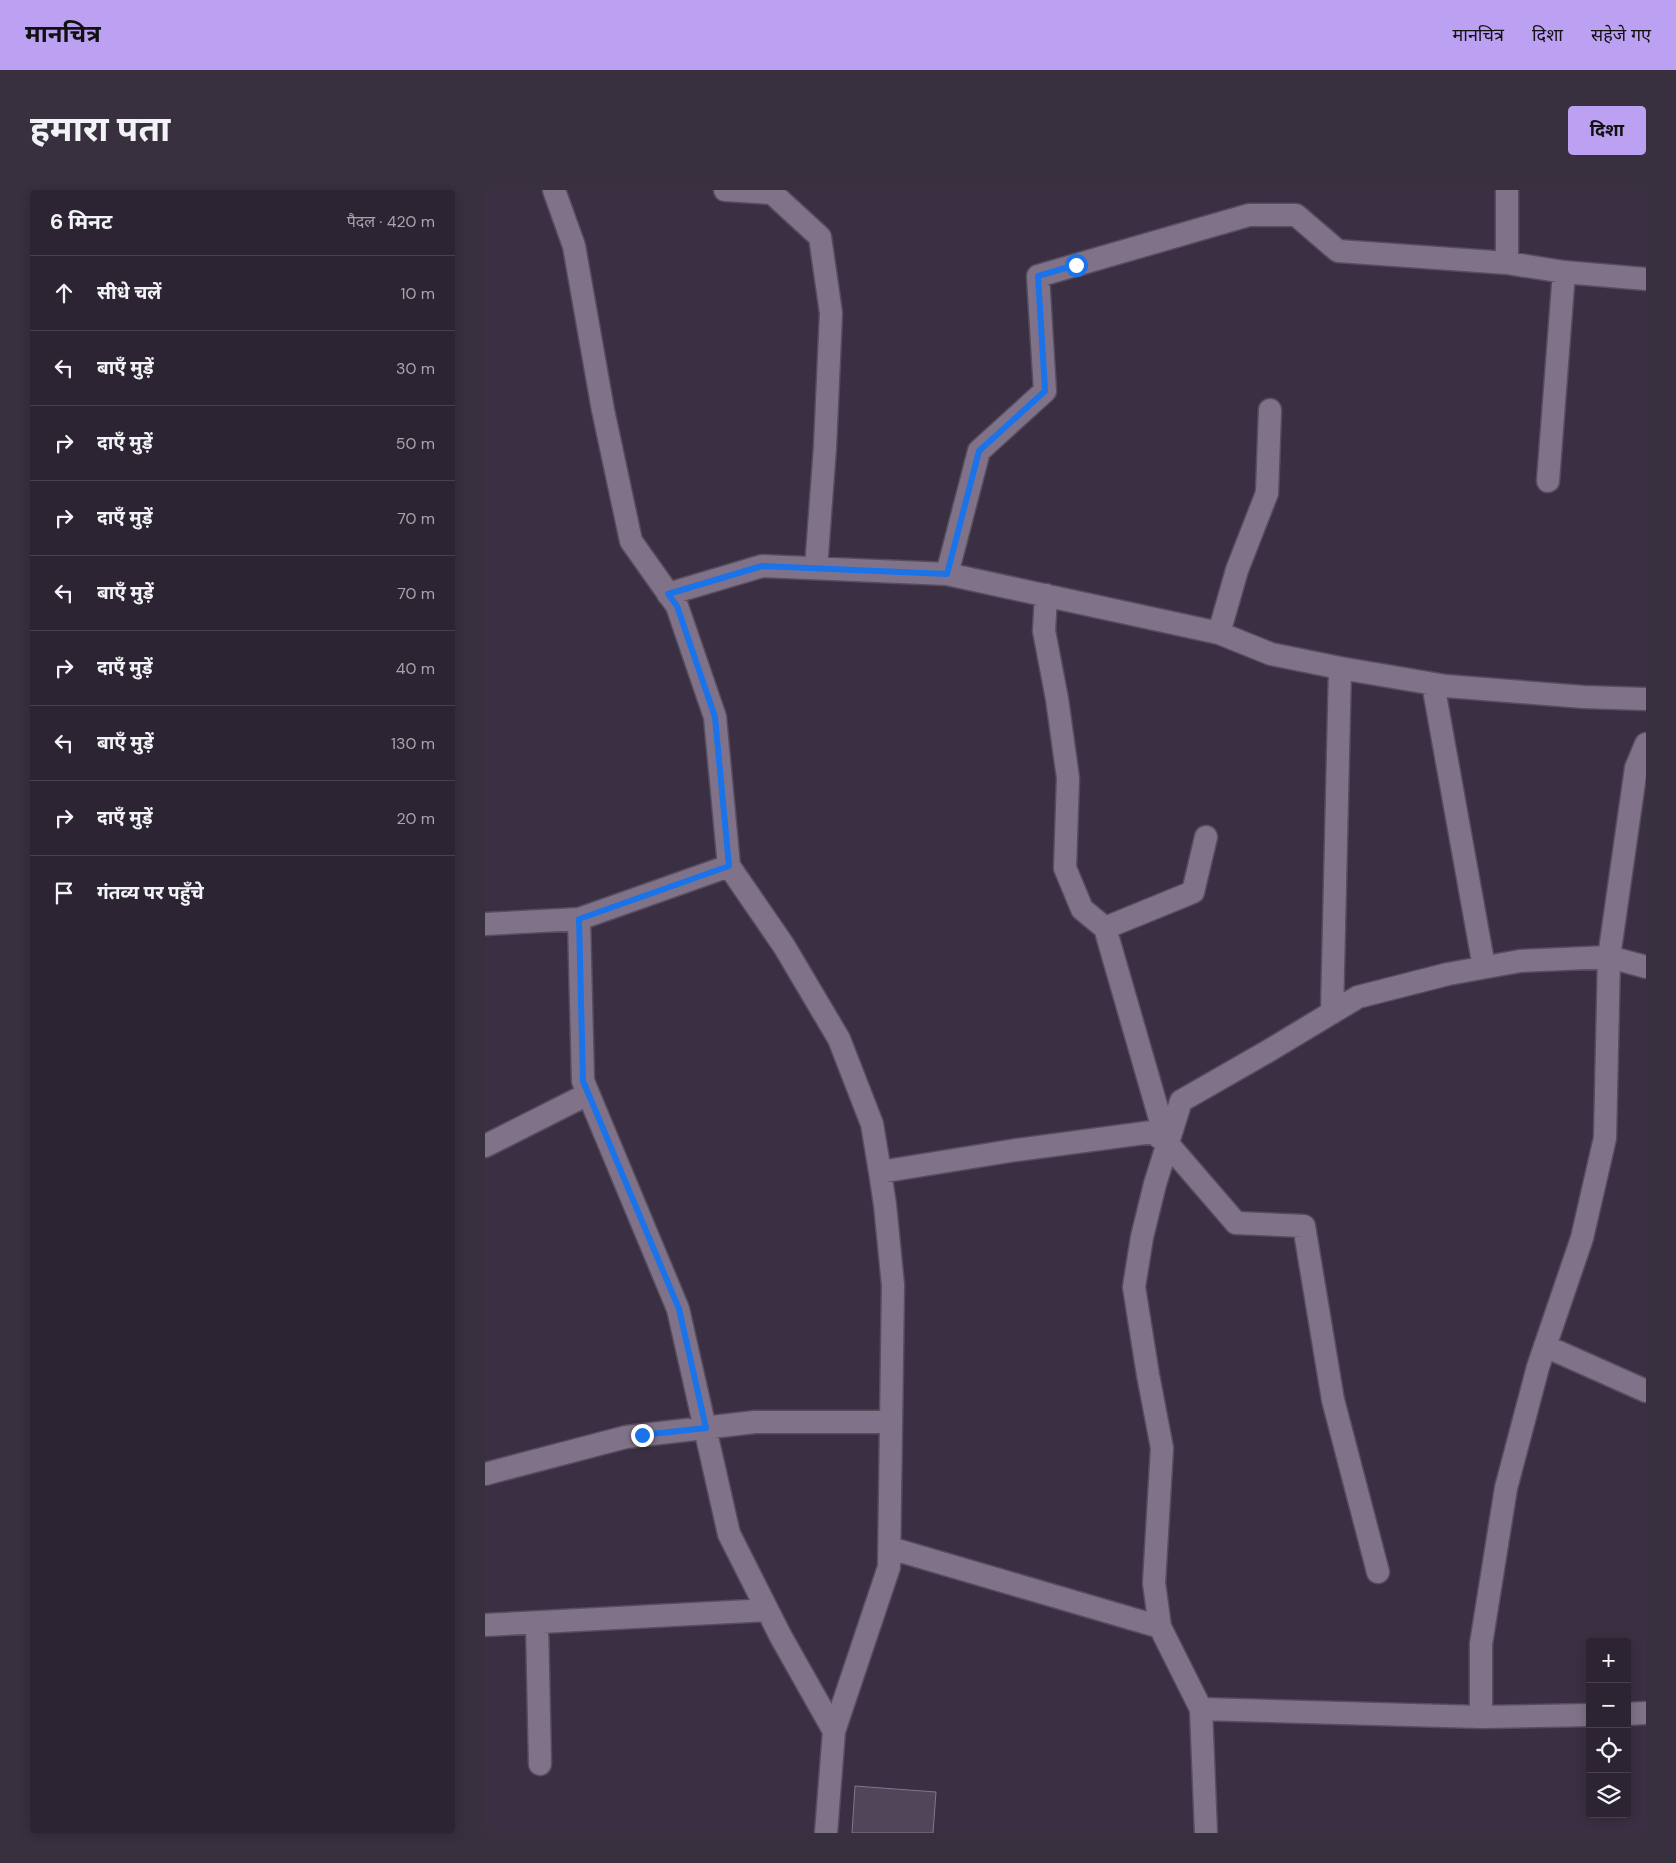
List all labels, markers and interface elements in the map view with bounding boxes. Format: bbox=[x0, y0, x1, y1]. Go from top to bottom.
text: मानचित्र bbox=[25, 18, 101, 49]
text: मानचित्र bbox=[1452, 23, 1504, 47]
text: दिशा bbox=[1532, 23, 1563, 47]
text: सहेजे गए bbox=[1591, 23, 1651, 47]
text: हमारा पता bbox=[30, 106, 170, 152]
button: दिशा bbox=[1568, 106, 1646, 155]
text: 6 मिनट bbox=[50, 208, 112, 236]
text: पैदल · 420 m bbox=[347, 211, 435, 232]
route start bbox=[1065, 254, 1088, 277]
icon: ahead bbox=[50, 279, 78, 307]
text: सीधे चलें bbox=[97, 280, 161, 305]
text: 10 m bbox=[401, 283, 435, 304]
icon: left bbox=[50, 354, 78, 382]
text: बाएँ मुड़ें bbox=[97, 355, 154, 380]
text: 30 m bbox=[396, 358, 435, 379]
icon: right bbox=[50, 429, 78, 457]
text: दाएँ मुड़ें bbox=[97, 430, 152, 455]
text: 50 m bbox=[396, 433, 435, 454]
icon: right bbox=[50, 504, 78, 532]
text: दाएँ मुड़ें bbox=[97, 505, 152, 530]
text: 70 m bbox=[397, 508, 435, 529]
icon: left bbox=[50, 579, 78, 607]
text: बाएँ मुड़ें bbox=[97, 580, 154, 605]
text: 70 m bbox=[397, 583, 435, 604]
icon: right bbox=[50, 654, 78, 682]
text: दाएँ मुड़ें bbox=[97, 655, 152, 680]
text: 40 m bbox=[396, 658, 435, 679]
icon: left bbox=[50, 729, 78, 757]
text: बाएँ मुड़ें bbox=[97, 730, 154, 755]
text: 130 m bbox=[391, 733, 435, 754]
icon: right bbox=[50, 804, 78, 832]
text: दाएँ मुड़ें bbox=[97, 805, 152, 830]
text: 20 m bbox=[396, 808, 435, 829]
icon: arrive bbox=[50, 879, 78, 907]
text: गंतव्य पर पहुँचे bbox=[97, 880, 204, 905]
route end bbox=[631, 1424, 654, 1447]
map controls bbox=[1586, 1638, 1631, 1818]
button: + bbox=[1586, 1638, 1631, 1683]
button: − bbox=[1586, 1683, 1631, 1728]
button: locate bbox=[1586, 1728, 1631, 1773]
button: layers bbox=[1586, 1773, 1631, 1818]

